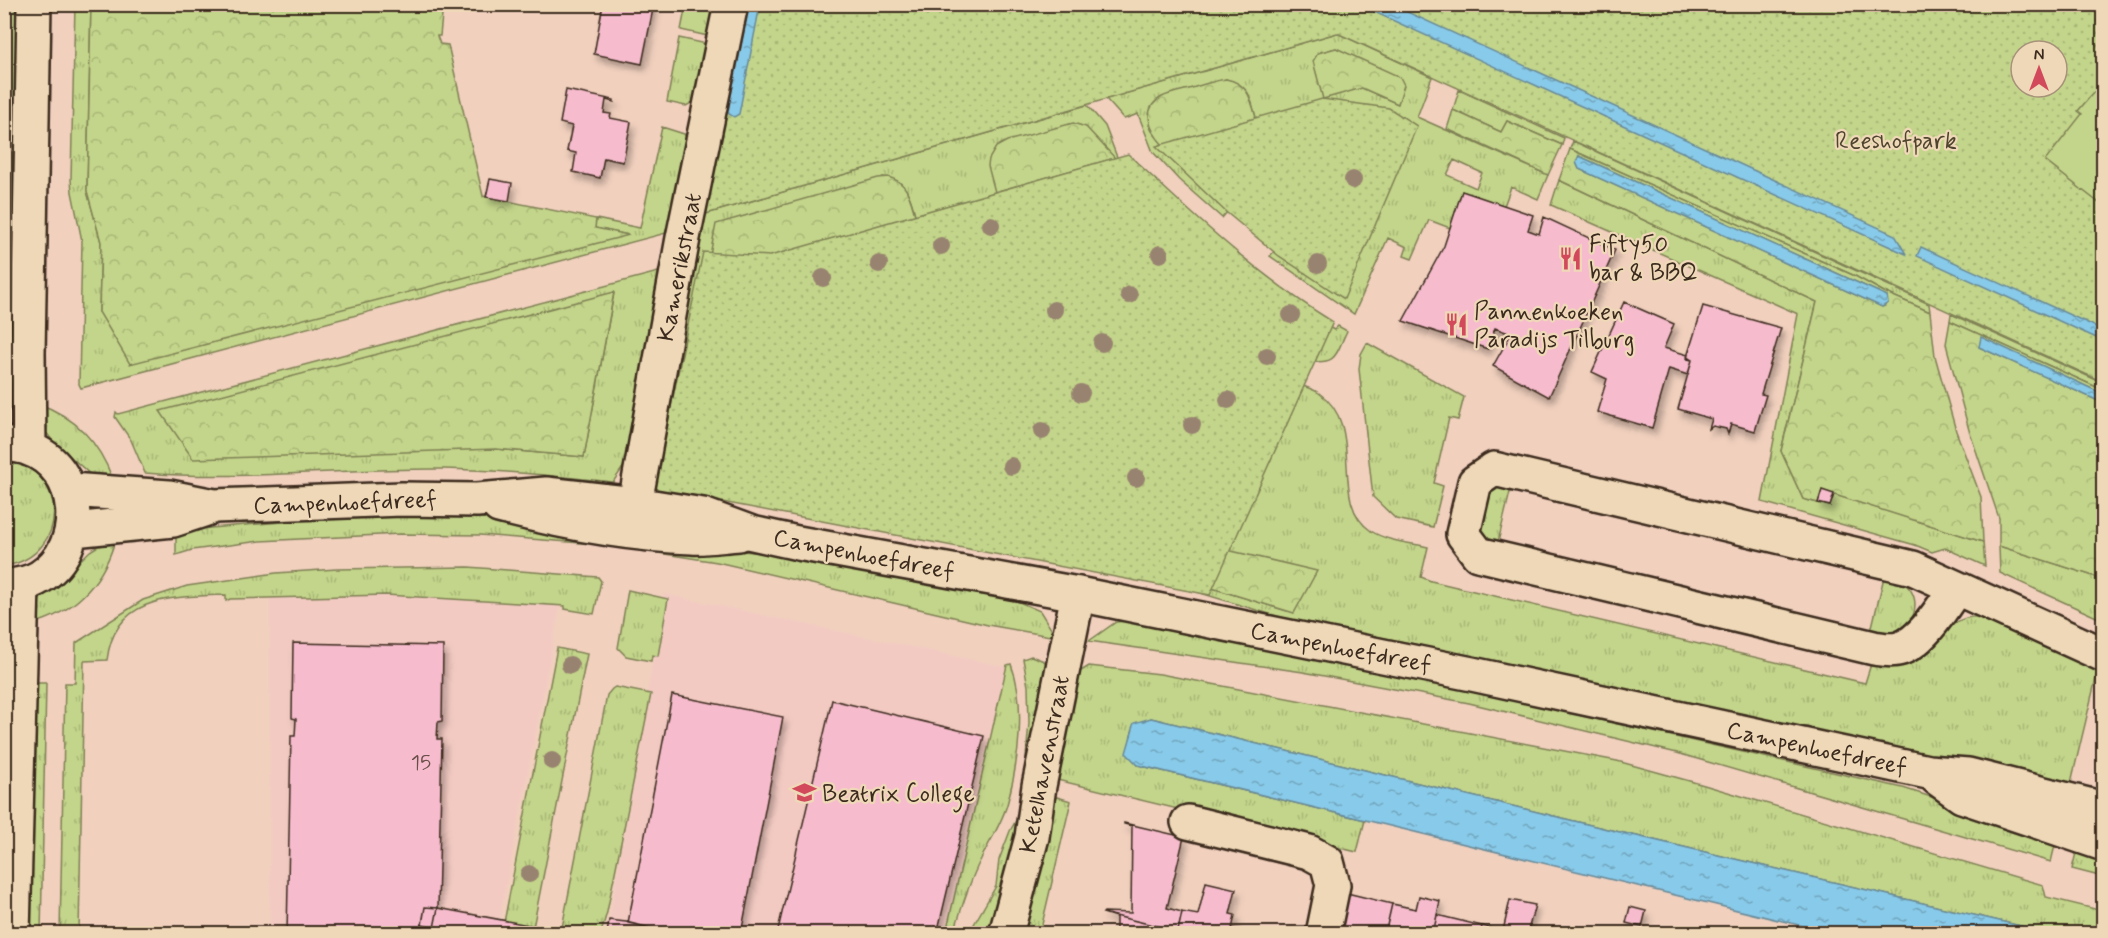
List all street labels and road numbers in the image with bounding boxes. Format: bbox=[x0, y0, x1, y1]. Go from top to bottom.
street label: Kamerikstraat bbox=[651, 190, 710, 344]
street label: Campenhoefdreef bbox=[253, 485, 437, 522]
street label: Campenhoefdreef bbox=[771, 523, 957, 588]
street label: Campenhoefdreef bbox=[1248, 616, 1434, 681]
street label: Ketelhavenstraat bbox=[1013, 673, 1078, 856]
street label: Campenhoefdreef bbox=[1724, 715, 1910, 784]

